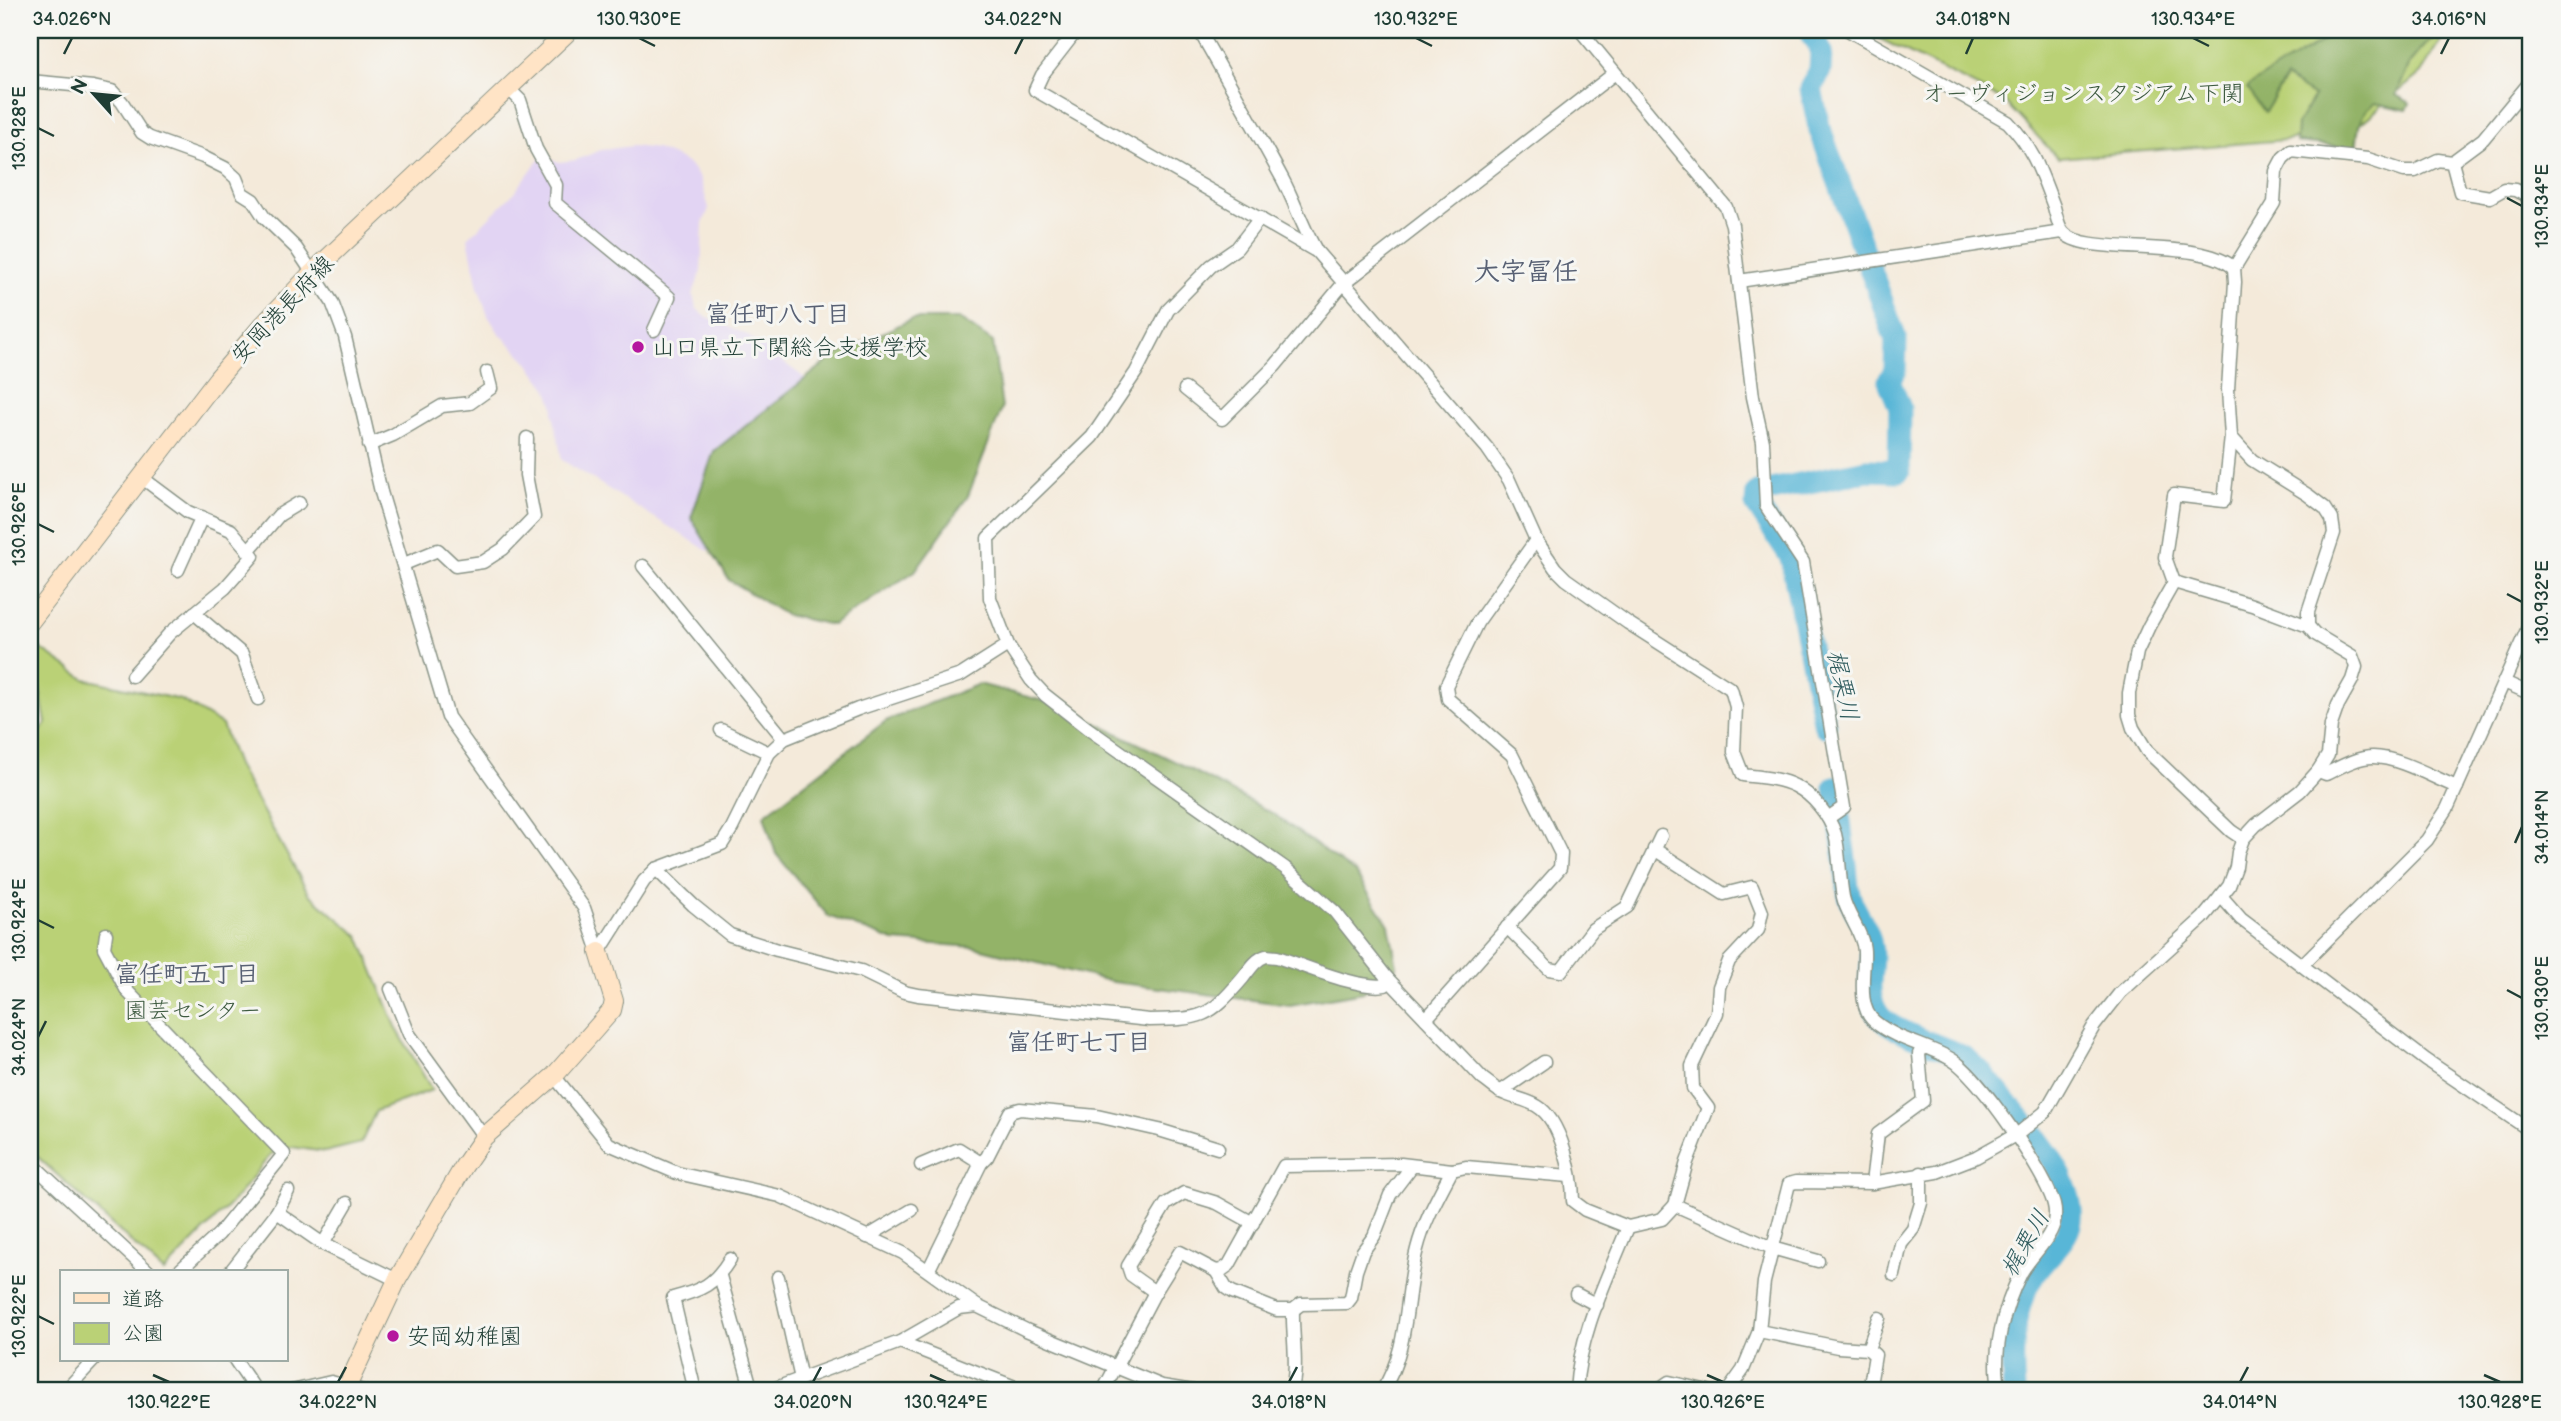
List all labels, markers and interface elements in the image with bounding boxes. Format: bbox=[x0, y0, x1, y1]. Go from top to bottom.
text: 34.026°N bbox=[32, 9, 112, 30]
text: 130.930°E bbox=[597, 9, 681, 30]
text: 34.022°N bbox=[984, 9, 1062, 30]
text: 130.932°E bbox=[1374, 9, 1458, 30]
text: 34.018°N bbox=[1935, 9, 2011, 30]
text: 130.934°E bbox=[2151, 9, 2235, 30]
text: 34.016°N bbox=[2411, 9, 2487, 30]
north arrow bbox=[60, 60, 130, 130]
text: N bbox=[67, 75, 94, 99]
park label: オーヴィジョンスタジアム下関 bbox=[1922, 80, 2244, 108]
text: 130.928°E bbox=[9, 86, 30, 170]
text: 130.934°E bbox=[2532, 164, 2553, 248]
street label: 安岡港長府線 bbox=[225, 250, 340, 370]
district label: 大字冨任 bbox=[1474, 257, 1578, 288]
district label: 富任町八丁目 bbox=[706, 300, 850, 329]
place label: 山口県立下関総合支援学校 bbox=[652, 334, 928, 362]
marker: 山口県立下関総合支援学校 bbox=[630, 339, 646, 355]
text: 130.926°E bbox=[9, 482, 30, 566]
text: 130.932°E bbox=[2532, 560, 2553, 644]
water label: 梶栗川 bbox=[1821, 647, 1864, 723]
text: 34.014°N bbox=[2532, 789, 2553, 865]
text: 130.924°E bbox=[9, 878, 30, 962]
text: 130.930°E bbox=[2532, 956, 2553, 1040]
district label: 富任町五丁目 bbox=[115, 960, 259, 989]
park label: 園芸センター bbox=[124, 997, 262, 1025]
text: 34.024°N bbox=[9, 998, 30, 1076]
district label: 富任町七丁目 bbox=[1007, 1028, 1151, 1057]
water label: 梶栗川 bbox=[1995, 1205, 2056, 1282]
legend bbox=[60, 1270, 287, 1362]
text: 130.922°E bbox=[9, 1274, 30, 1358]
text: 道路 bbox=[122, 1287, 164, 1312]
text: 公園 bbox=[122, 1321, 164, 1346]
place label: 安岡幼稚園 bbox=[407, 1323, 522, 1351]
marker: 安岡幼稚園 bbox=[385, 1328, 401, 1344]
text: 130.922°E bbox=[127, 1392, 211, 1413]
text: 34.022°N bbox=[299, 1392, 377, 1413]
text: 34.020°N bbox=[773, 1392, 853, 1413]
text: 130.924°E bbox=[904, 1392, 988, 1413]
text: 34.018°N bbox=[1251, 1392, 1327, 1413]
text: 130.926°E bbox=[1681, 1392, 1765, 1413]
text: 34.014°N bbox=[2202, 1392, 2278, 1413]
text: 130.928°E bbox=[2458, 1392, 2542, 1413]

